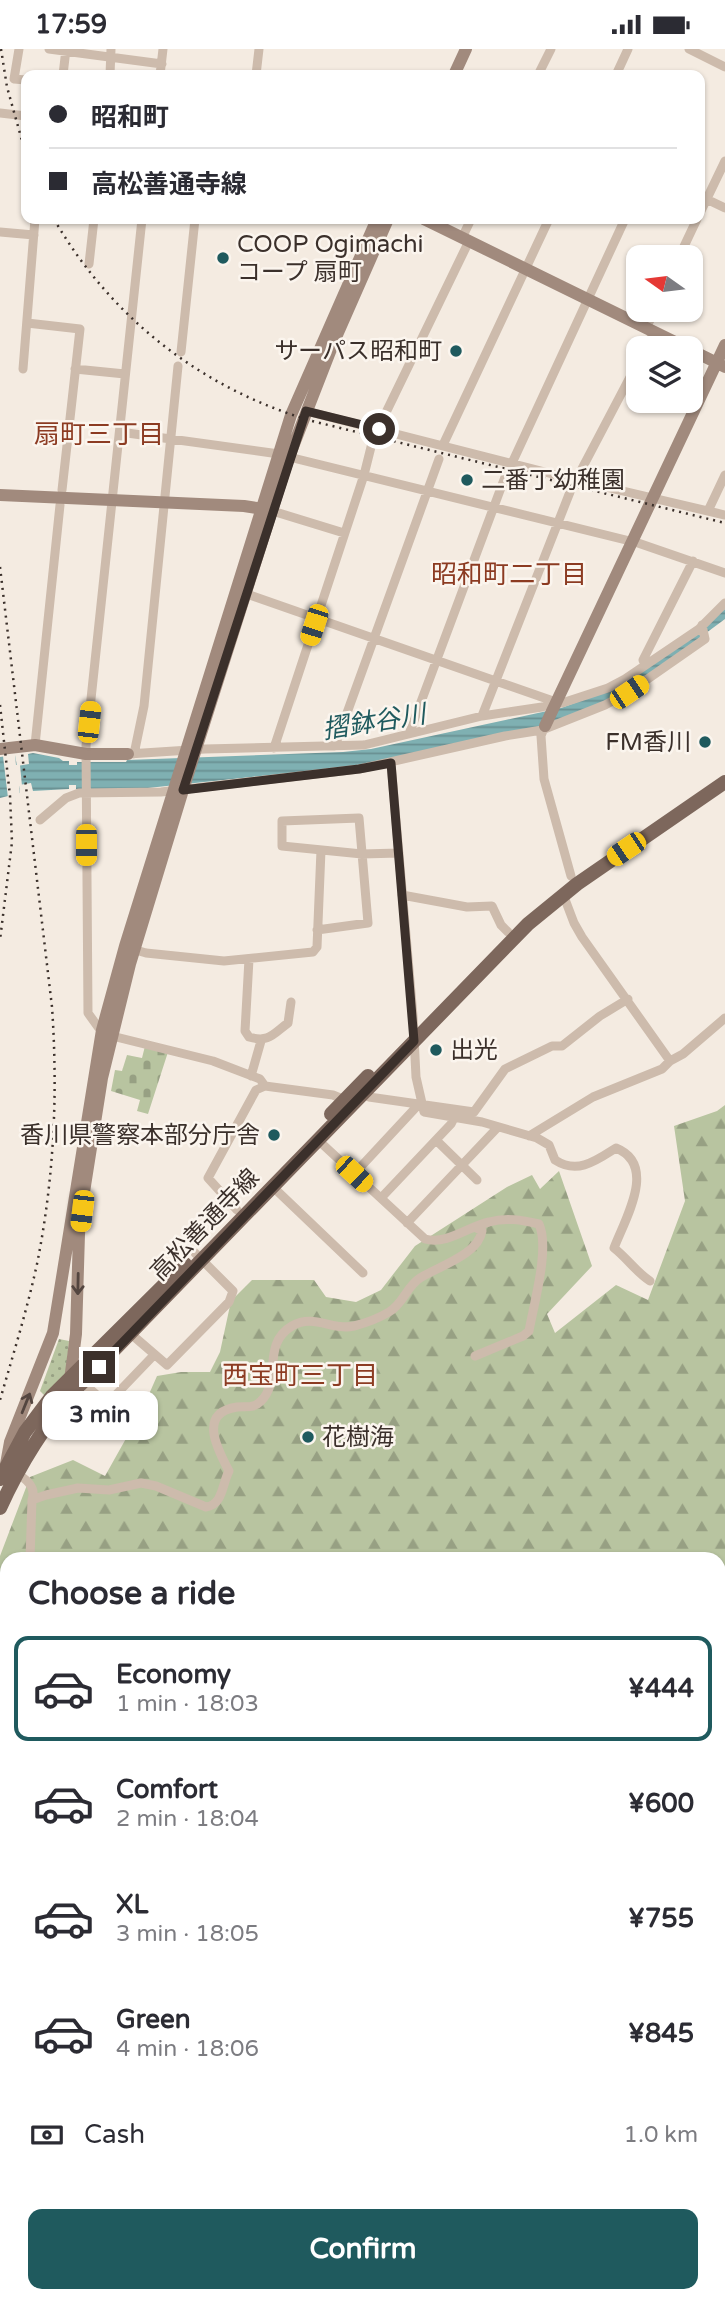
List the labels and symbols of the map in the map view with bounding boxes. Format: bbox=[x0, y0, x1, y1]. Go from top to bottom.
place label: COOP Ogimachi コープ 扇町 bbox=[237, 230, 424, 287]
north arrow bbox=[626, 245, 704, 322]
marker: COOP Ogimachi コープ 扇町 bbox=[215, 250, 231, 266]
place label: サーパス昭和町 bbox=[274, 337, 442, 366]
marker: サーパス昭和町 bbox=[448, 343, 464, 359]
route start bbox=[363, 413, 395, 445]
district label: 扇町三丁目 bbox=[34, 419, 164, 450]
place label: 二番丁幼稚園 bbox=[481, 466, 625, 495]
marker: 二番丁幼稚園 bbox=[459, 472, 475, 488]
district label: 昭和町二丁目 bbox=[431, 559, 587, 590]
car bbox=[298, 602, 331, 648]
car bbox=[606, 672, 653, 712]
water label: 摺鉢谷川 bbox=[320, 698, 431, 745]
car bbox=[77, 700, 102, 744]
place label: FM香川 bbox=[605, 728, 691, 757]
marker: FM香川 bbox=[697, 734, 713, 750]
car bbox=[76, 824, 97, 866]
car bbox=[603, 829, 650, 869]
place label: 出光 bbox=[450, 1036, 498, 1065]
marker: 出光 bbox=[428, 1042, 444, 1058]
place label: 香川県警察本部分庁舎 bbox=[20, 1121, 260, 1150]
marker: 香川県警察本部分庁舎 bbox=[266, 1127, 282, 1143]
car bbox=[332, 1152, 377, 1196]
street label: 高松善通寺線 bbox=[145, 1163, 265, 1287]
car bbox=[70, 1189, 95, 1233]
one-way arrow bbox=[71, 1272, 84, 1295]
route end bbox=[83, 1351, 115, 1383]
district label: 西宝町三丁目 bbox=[222, 1360, 378, 1391]
callout: 3 min bbox=[41, 1391, 157, 1441]
one-way arrow bbox=[20, 1393, 33, 1415]
place label: 花樹海 bbox=[322, 1423, 394, 1452]
marker: 花樹海 bbox=[300, 1429, 316, 1445]

